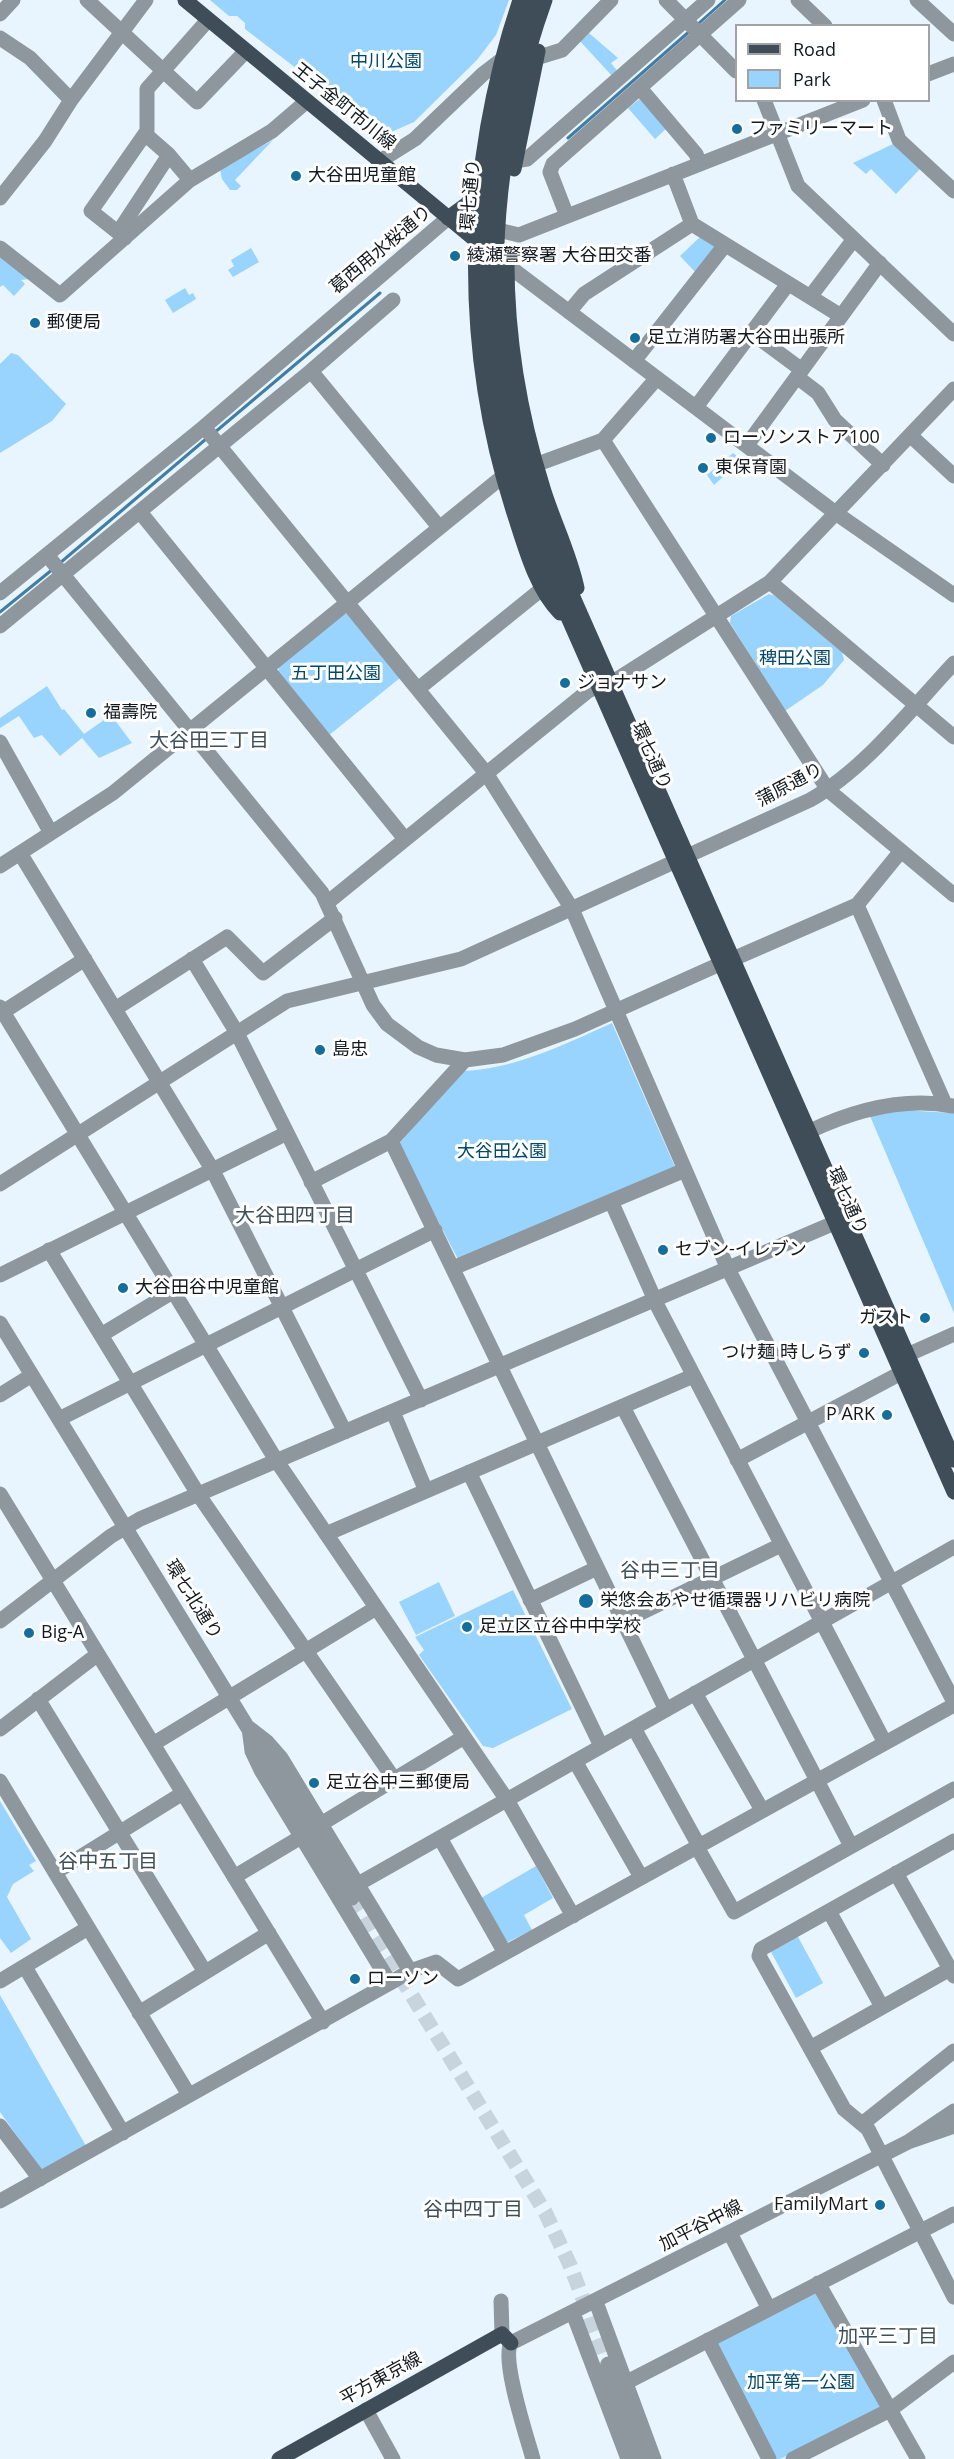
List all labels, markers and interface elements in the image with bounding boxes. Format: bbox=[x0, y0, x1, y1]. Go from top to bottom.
legend bbox=[735, 24, 930, 102]
text: Road bbox=[793, 37, 836, 61]
park label: 中川公園 bbox=[350, 51, 422, 73]
street label: 王子金町市川線 bbox=[288, 59, 400, 155]
text: Park bbox=[793, 67, 831, 91]
place label: ファミリーマート bbox=[749, 118, 893, 140]
marker: ファミリーマート bbox=[730, 122, 744, 136]
street label: 環七通り bbox=[457, 158, 485, 232]
place label: 大谷田児童館 bbox=[308, 165, 416, 187]
marker: 大谷田児童館 bbox=[289, 169, 303, 183]
street label: 葛西用水桜通り bbox=[326, 201, 436, 299]
place label: 綾瀬警察署 大谷田交番 bbox=[467, 245, 652, 267]
marker: 綾瀬警察署 大谷田交番 bbox=[448, 249, 462, 263]
place label: 郵便局 bbox=[47, 312, 101, 334]
marker: 郵便局 bbox=[28, 316, 42, 330]
place label: 足立消防署大谷田出張所 bbox=[647, 327, 845, 349]
marker: 足立消防署大谷田出張所 bbox=[628, 331, 642, 345]
place label: ローソンストア100 bbox=[723, 427, 880, 449]
marker: ローソンストア100 bbox=[704, 431, 718, 445]
place label: 東保育園 bbox=[715, 457, 787, 479]
marker: 東保育園 bbox=[696, 461, 710, 475]
park label: 稗田公園 bbox=[759, 648, 831, 670]
park label: 五丁田公園 bbox=[291, 663, 381, 685]
place label: ジョナサン bbox=[577, 672, 667, 694]
marker: ジョナサン bbox=[558, 676, 572, 690]
place label: 福壽院 bbox=[103, 702, 157, 724]
marker: 福壽院 bbox=[84, 706, 98, 720]
street label: 環七通り bbox=[626, 719, 676, 793]
district label: 大谷田三丁目 bbox=[149, 729, 269, 753]
street label: 蒲原通り bbox=[753, 759, 827, 811]
place label: 島忠 bbox=[332, 1039, 368, 1061]
marker: 島忠 bbox=[313, 1043, 327, 1057]
park label: 大谷田公園 bbox=[457, 1141, 547, 1163]
street label: 環七通り bbox=[822, 1164, 872, 1238]
district label: 大谷田四丁目 bbox=[235, 1204, 355, 1228]
place label: セブン-イレブン bbox=[675, 1239, 807, 1261]
marker: セブン-イレブン bbox=[656, 1243, 670, 1257]
place label: 大谷田谷中児童館 bbox=[135, 1277, 279, 1299]
marker: 大谷田谷中児童館 bbox=[116, 1281, 130, 1295]
place label: ガスト bbox=[859, 1307, 913, 1329]
marker: ガスト bbox=[918, 1311, 932, 1325]
place label: つけ麺 時しらず bbox=[721, 1342, 852, 1364]
marker: つけ麺 時しらず bbox=[857, 1346, 871, 1360]
place label: P ARK bbox=[826, 1404, 875, 1426]
marker: P ARK bbox=[880, 1408, 894, 1422]
street label: 環七北通り bbox=[160, 1556, 226, 1644]
district label: 谷中三丁目 bbox=[620, 1559, 720, 1583]
place label: 栄悠会あやせ循環器リハビリ病院 bbox=[600, 1590, 870, 1612]
marker: 栄悠会あやせ循環器リハビリ病院 bbox=[577, 1592, 595, 1610]
place label: 足立区立谷中中学校 bbox=[479, 1616, 641, 1638]
marker: 足立区立谷中中学校 bbox=[460, 1620, 474, 1634]
place label: Big-A bbox=[41, 1622, 84, 1644]
marker: Big-A bbox=[22, 1626, 36, 1640]
place label: 足立谷中三郵便局 bbox=[326, 1772, 470, 1794]
marker: 足立谷中三郵便局 bbox=[307, 1776, 321, 1790]
district label: 谷中五丁目 bbox=[58, 1850, 158, 1874]
place label: ローソン bbox=[367, 1968, 439, 1990]
marker: ローソン bbox=[348, 1972, 362, 1986]
place label: FamilyMart bbox=[774, 2194, 868, 2216]
street label: 加平谷中線 bbox=[656, 2196, 746, 2256]
district label: 谷中四丁目 bbox=[423, 2198, 523, 2222]
marker: FamilyMart bbox=[873, 2198, 887, 2212]
district label: 加平三丁目 bbox=[838, 2325, 938, 2349]
street label: 平方東京線 bbox=[336, 2348, 426, 2410]
park label: 加平第一公園 bbox=[747, 2372, 855, 2394]

